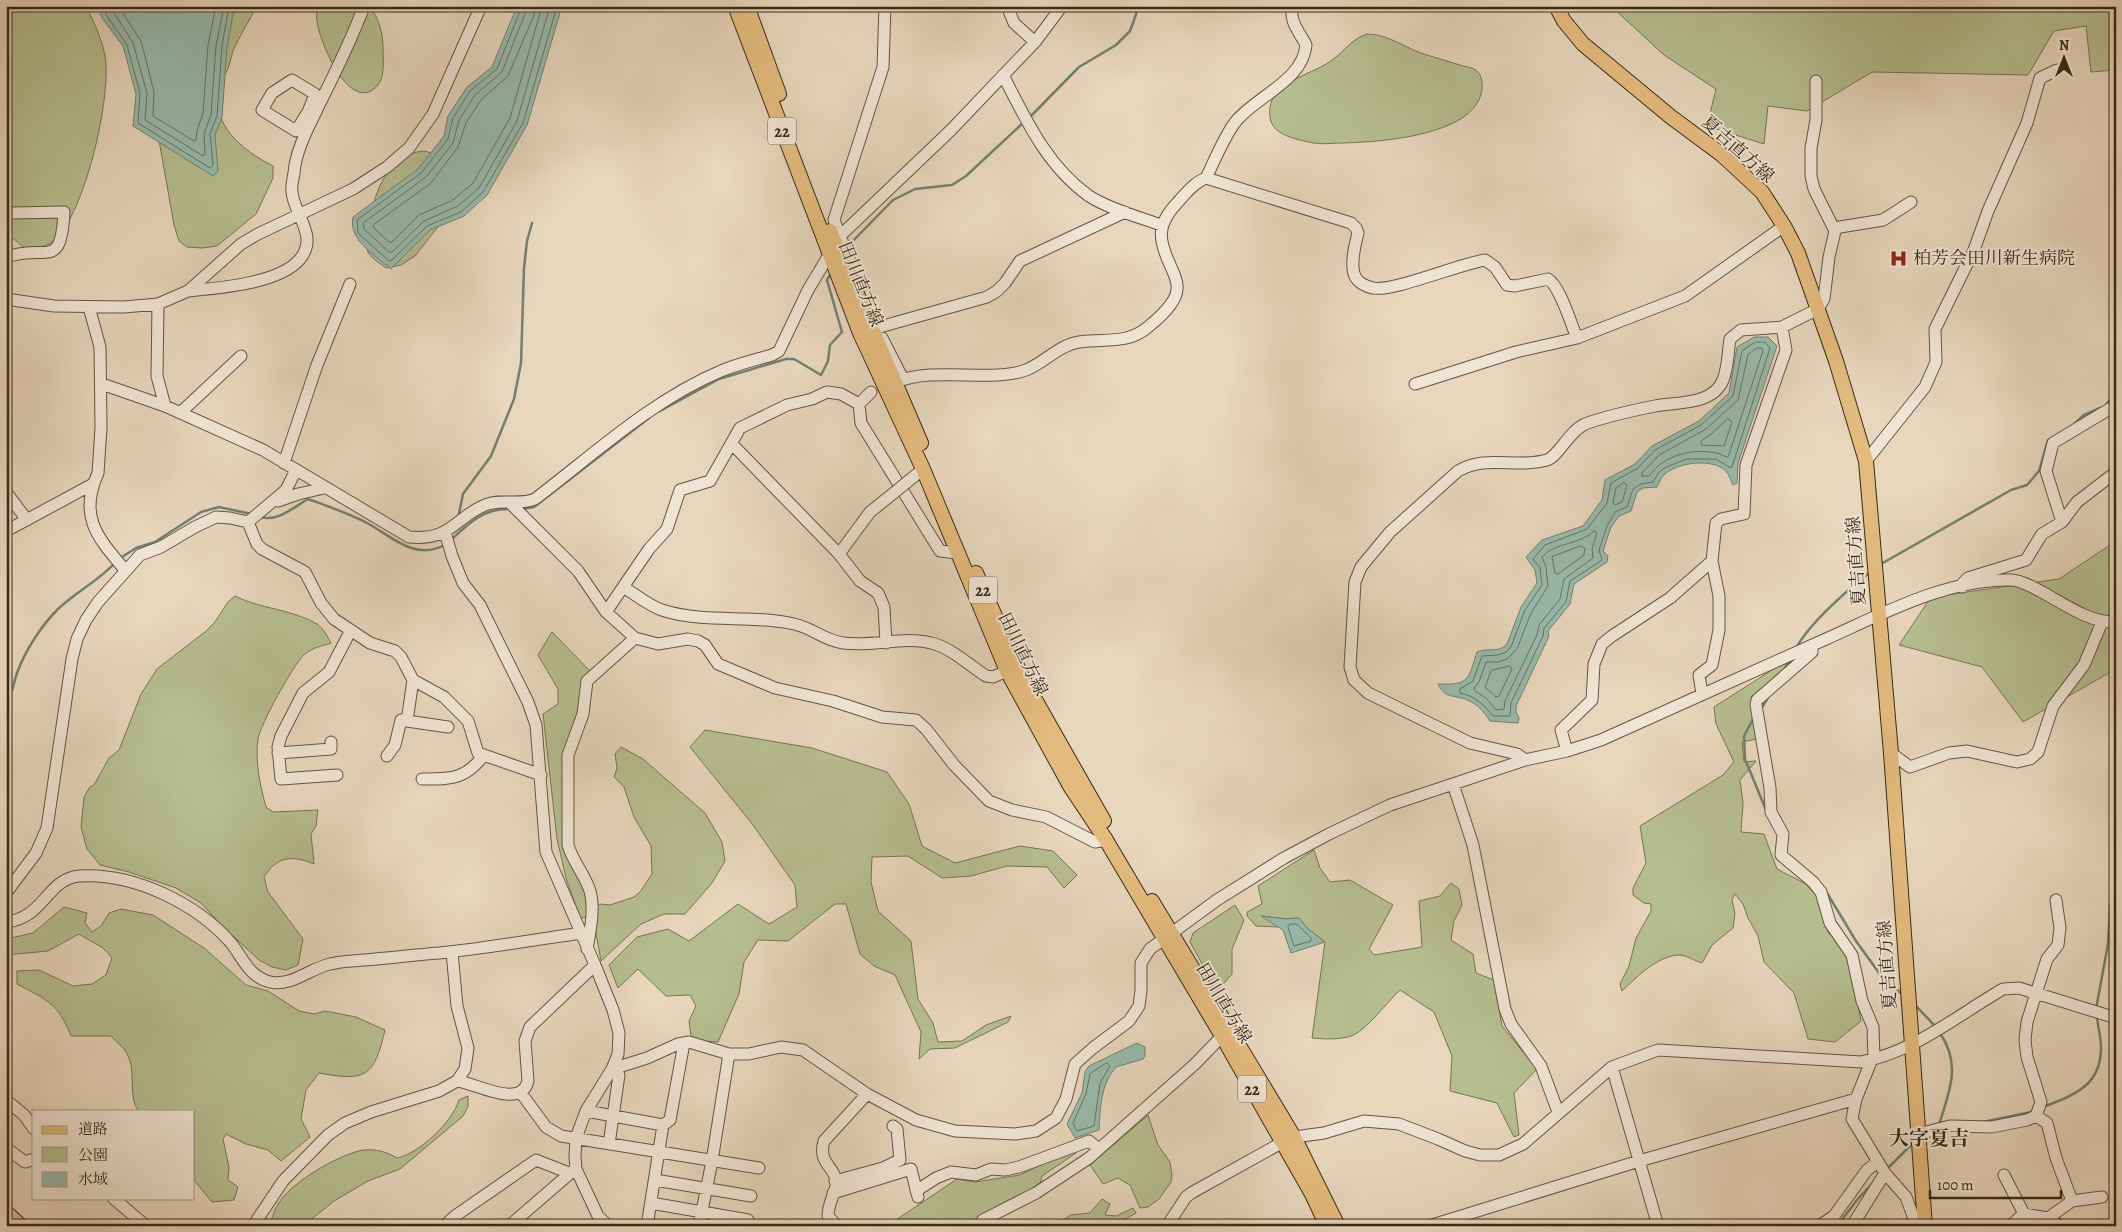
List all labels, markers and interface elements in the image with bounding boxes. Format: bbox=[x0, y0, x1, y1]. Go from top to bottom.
north arrow bbox=[2040, 32, 2090, 82]
text: N bbox=[2059, 36, 2069, 55]
street label: 夏吉直方線 bbox=[1697, 110, 1779, 188]
road number: 22 bbox=[768, 118, 796, 144]
street label: 田川直方線 bbox=[833, 238, 889, 330]
place label: 柏芳会田川新生病院 bbox=[1913, 246, 2075, 270]
hospital icon: 柏芳会田川新生病院 bbox=[1889, 248, 1909, 268]
street label: 夏吉直方線 bbox=[1841, 515, 1871, 607]
road number: 22 bbox=[969, 576, 997, 604]
street label: 田川直方線 bbox=[992, 608, 1054, 700]
street label: 夏吉直方線 bbox=[1872, 919, 1902, 1011]
street label: 田川直方線 bbox=[1191, 958, 1257, 1048]
road number: 22 bbox=[1238, 1076, 1266, 1102]
legend bbox=[32, 1110, 195, 1200]
text: 道路 bbox=[78, 1119, 108, 1139]
district label: 大字夏吉 bbox=[1889, 1125, 1969, 1152]
text: 公園 bbox=[78, 1145, 108, 1165]
scale bar bbox=[1930, 1167, 2061, 1199]
text: 水域 bbox=[78, 1169, 108, 1189]
text: 100 m bbox=[1937, 1175, 1974, 1195]

